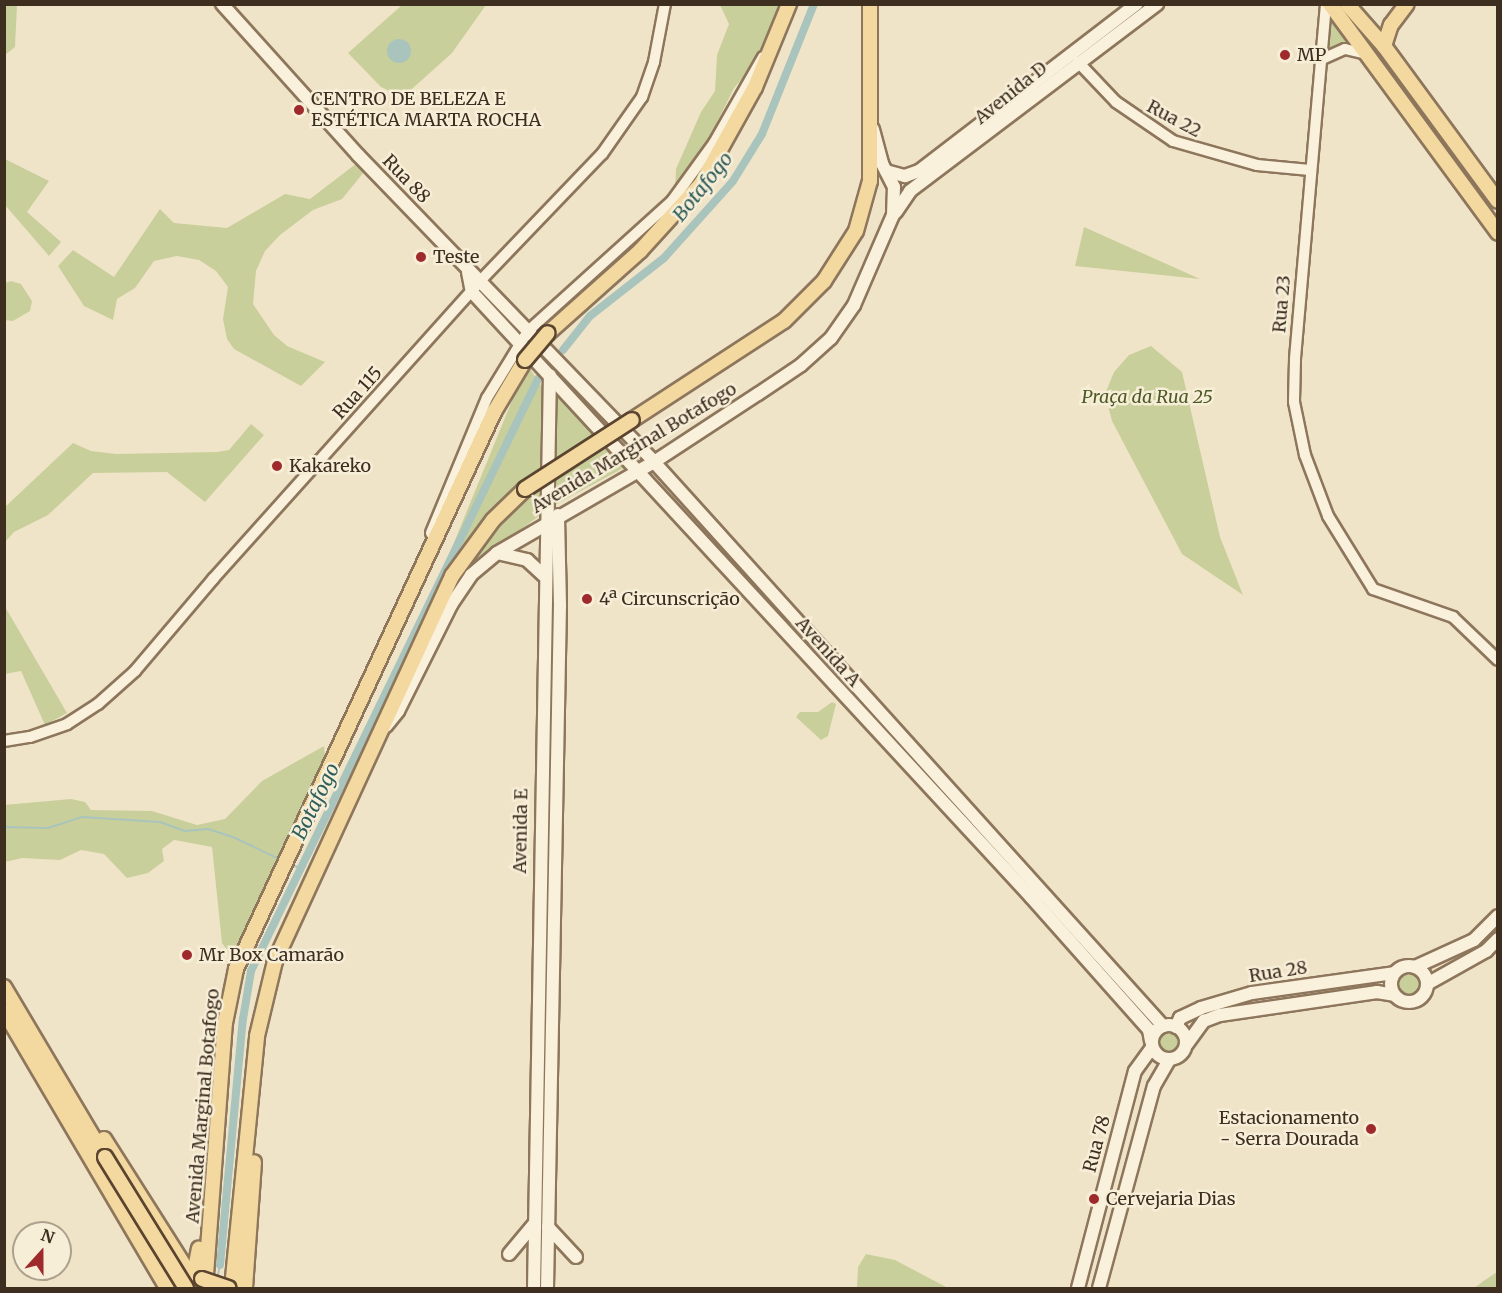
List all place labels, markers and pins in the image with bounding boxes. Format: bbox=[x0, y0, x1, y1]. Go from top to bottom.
place label: MP bbox=[1297, 44, 1326, 66]
marker: MP bbox=[1278, 48, 1292, 62]
place label: CENTRO DE BELEZA E ESTÉTICA MARTA ROCHA bbox=[311, 89, 541, 132]
marker: CENTRO DE BELEZA E ESTÉTICA MARTA ROCHA bbox=[292, 103, 306, 117]
place label: Teste bbox=[433, 246, 479, 268]
marker: Teste bbox=[414, 250, 428, 264]
place label: Kakareko bbox=[289, 455, 371, 477]
marker: Kakareko bbox=[270, 459, 284, 473]
place label: 4ª Circunscrição bbox=[599, 588, 740, 610]
marker: 4ª Circunscrição bbox=[580, 592, 594, 606]
place label: Mr Box Camarão bbox=[199, 944, 344, 966]
marker: Mr Box Camarão bbox=[180, 948, 194, 962]
place label: Estacionamento - Serra Dourada bbox=[1219, 1108, 1359, 1150]
marker: Estacionamento - Serra Dourada bbox=[1364, 1122, 1378, 1136]
place label: Cervejaria Dias bbox=[1106, 1188, 1236, 1210]
marker: Cervejaria Dias bbox=[1087, 1192, 1101, 1206]

